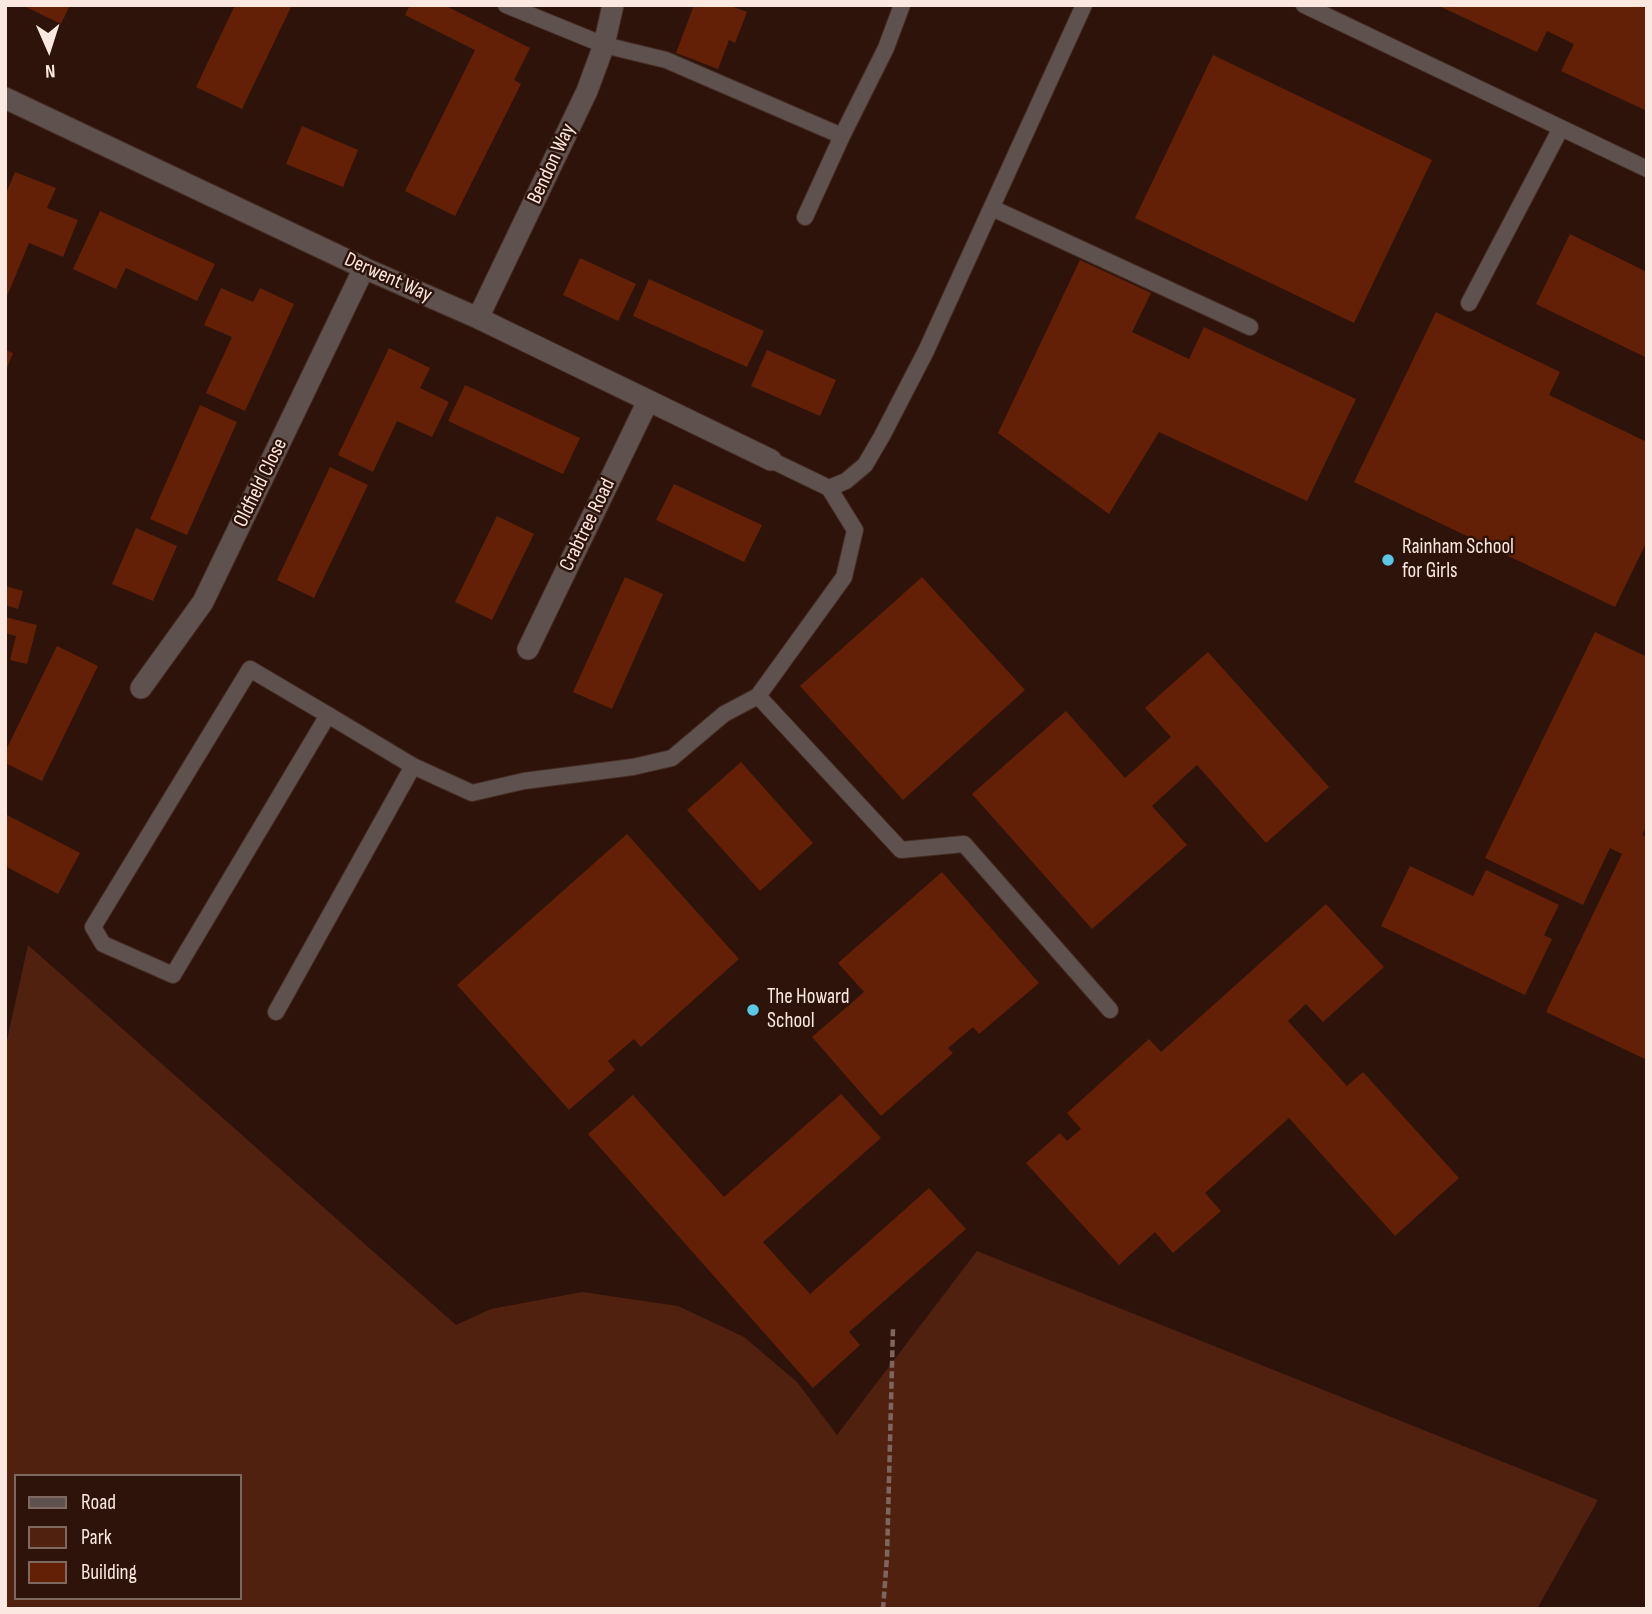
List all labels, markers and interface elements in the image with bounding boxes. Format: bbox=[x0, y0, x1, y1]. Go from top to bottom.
north arrow bbox=[14, 14, 84, 84]
text: N bbox=[44, 59, 56, 82]
street label: Bendon Way bbox=[522, 120, 582, 208]
street label: Derwent Way bbox=[340, 248, 436, 308]
street label: Oldfield Close bbox=[229, 435, 293, 531]
street label: Crabtree Road bbox=[555, 475, 621, 575]
place label: Rainham School for Girls bbox=[1402, 535, 1514, 585]
marker: Rainham School for Girls bbox=[1380, 552, 1396, 568]
place label: The Howard School bbox=[767, 985, 849, 1035]
marker: The Howard School bbox=[745, 1002, 761, 1018]
legend bbox=[14, 1474, 242, 1600]
text: Road bbox=[81, 1490, 116, 1515]
text: Park bbox=[81, 1525, 112, 1550]
text: Building bbox=[81, 1560, 137, 1585]

